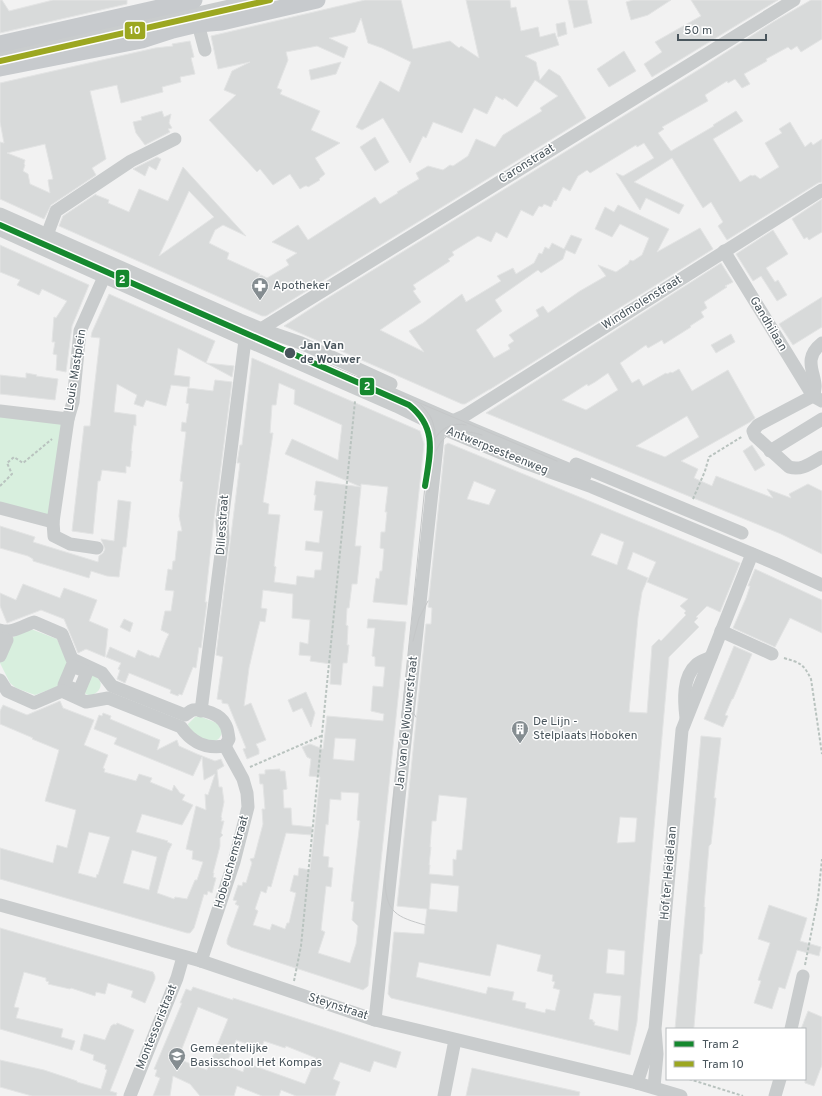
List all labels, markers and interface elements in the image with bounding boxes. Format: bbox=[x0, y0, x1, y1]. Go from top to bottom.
scale bar bbox=[678, 16, 766, 42]
line badge: 10 bbox=[124, 21, 146, 40]
text: 50 m bbox=[684, 23, 712, 39]
text: 10 bbox=[129, 24, 141, 38]
street label: Caronstraat bbox=[496, 141, 558, 187]
line badge: 2 bbox=[115, 269, 130, 288]
street label: Windmolenstraat bbox=[599, 272, 685, 334]
text: 2 bbox=[119, 273, 125, 287]
pharmacy icon: Apotheker bbox=[250, 276, 270, 301]
place label: Apotheker bbox=[273, 278, 330, 294]
street label: Gandhilaan bbox=[745, 294, 791, 354]
street label: Louis Mastplein bbox=[62, 328, 90, 412]
place label: Jan Van de Wouwer bbox=[300, 338, 361, 368]
marker: Jan Van de Wouwer bbox=[283, 346, 297, 360]
line badge: 2 bbox=[359, 377, 375, 396]
text: 2 bbox=[364, 380, 370, 394]
street label: Antwerpsesteenweg bbox=[444, 423, 550, 479]
street label: Dillesstraat bbox=[213, 494, 233, 556]
street label: Jan van de Wouwerstraat bbox=[392, 655, 422, 791]
place label: De Lijn - Stelplaats Hoboken bbox=[533, 714, 638, 744]
building icon: De Lijn - Stelplaats Hoboken bbox=[510, 719, 530, 744]
street label: Hobeuchemstraat bbox=[211, 814, 253, 910]
street label: Hof ter Heidelaan bbox=[657, 825, 681, 921]
street label: Montessoristraat bbox=[133, 982, 181, 1072]
street label: Steynstraat bbox=[306, 990, 370, 1024]
legend bbox=[666, 1028, 806, 1080]
text: Tram 2 bbox=[702, 1037, 739, 1053]
place label: Gemeentelijke Basisschool Het Kompas bbox=[190, 1041, 322, 1071]
school or university icon: Gemeentelijke Basisschool Het Kompas bbox=[167, 1046, 187, 1071]
text: Tram 10 bbox=[702, 1057, 744, 1073]

